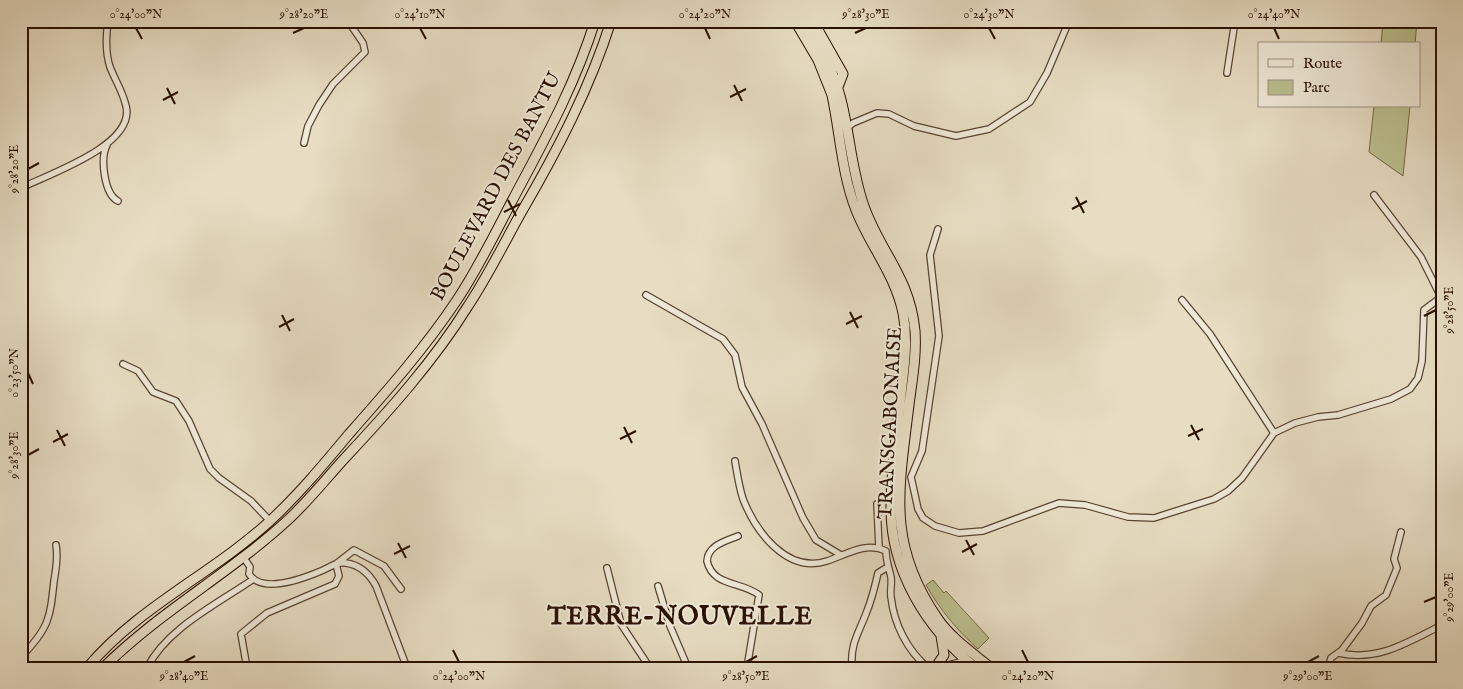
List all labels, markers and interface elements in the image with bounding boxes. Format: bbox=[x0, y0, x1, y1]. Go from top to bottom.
text: 0°24'00"N bbox=[110, 7, 163, 22]
text: 9°28'20"E bbox=[279, 7, 328, 22]
text: 0°24'10"N bbox=[394, 7, 446, 22]
text: 0°24'20"N bbox=[679, 7, 732, 22]
text: 9°28'30"E bbox=[841, 7, 890, 22]
text: 0°24'30"N bbox=[963, 7, 1015, 22]
text: 0°24'40"N bbox=[1248, 7, 1301, 22]
legend bbox=[1258, 42, 1420, 108]
text: Route bbox=[1303, 54, 1342, 73]
street label: BOULEVARD DES BANTU bbox=[425, 67, 568, 305]
text: Parc bbox=[1303, 78, 1330, 97]
text: 9°28'20"E bbox=[7, 145, 22, 194]
text: 9°28'50"E bbox=[1442, 286, 1457, 335]
street label: TRANSGABONAISE bbox=[873, 326, 908, 520]
text: 0°23'50"N bbox=[7, 348, 22, 398]
text: 9°28'30"E bbox=[7, 431, 22, 480]
text: 9°29'00"E bbox=[1442, 572, 1457, 623]
district label: TERRE-NOUVELLE bbox=[546, 601, 813, 633]
text: 9°28'40"E bbox=[159, 669, 208, 684]
text: 0°24'00"N bbox=[433, 669, 486, 684]
text: 9°28'50"E bbox=[721, 669, 770, 684]
text: 0°24'20"N bbox=[1002, 669, 1055, 684]
text: 9°29'00"E bbox=[1282, 669, 1333, 684]

